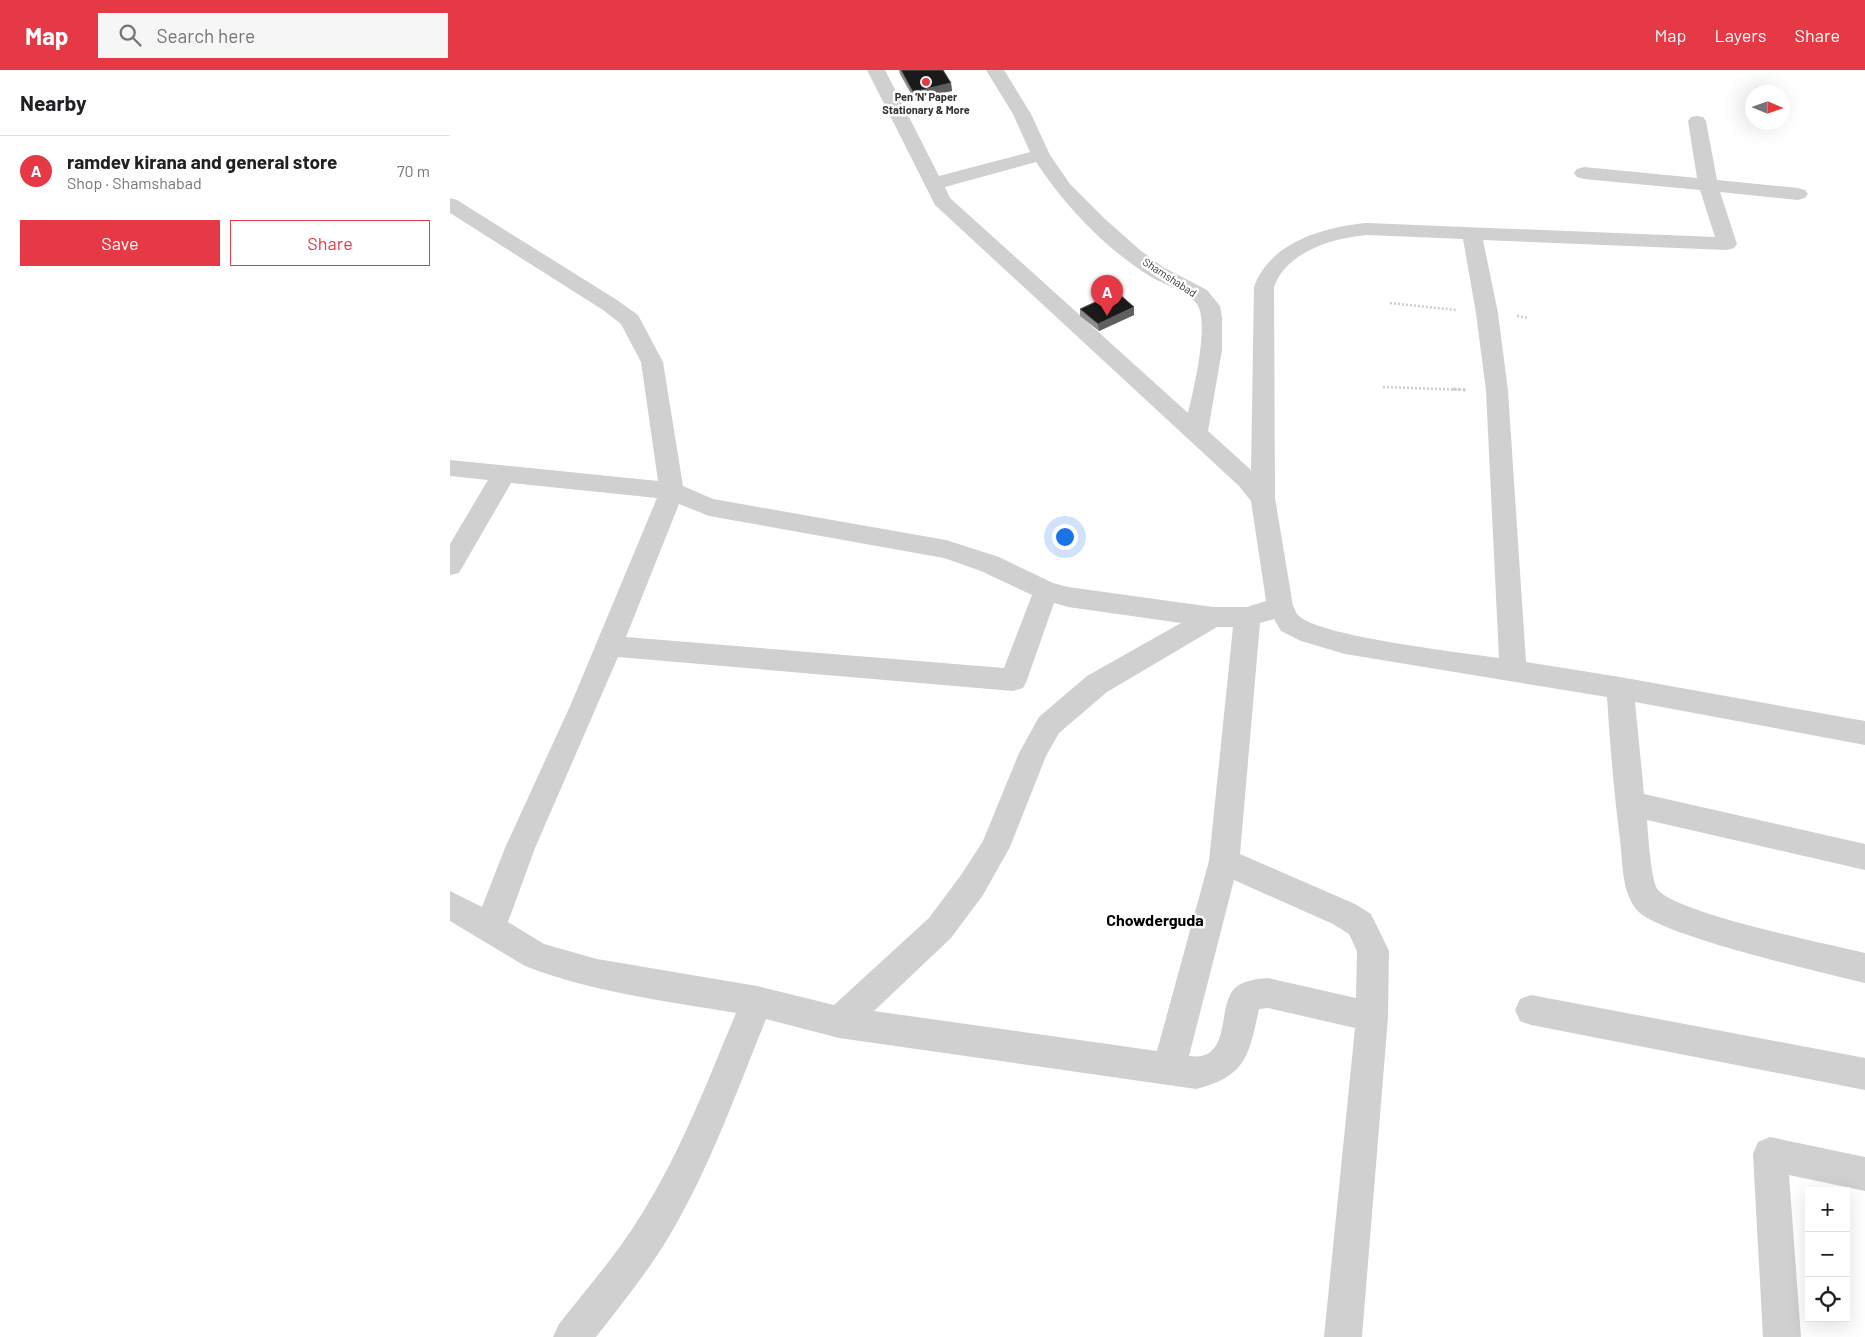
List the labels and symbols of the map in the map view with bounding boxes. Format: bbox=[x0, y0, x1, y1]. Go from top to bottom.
marker: Pen 'N' Paper Stationary & More bbox=[920, 76, 932, 88]
north arrow bbox=[1745, 85, 1790, 130]
place label: Pen 'N' Paper Stationary & More bbox=[882, 90, 970, 116]
street label: Shamshabad bbox=[1141, 255, 1199, 299]
pin: A bbox=[1091, 275, 1123, 316]
your location bbox=[1052, 524, 1078, 550]
district label: Chowderguda bbox=[1106, 910, 1204, 929]

